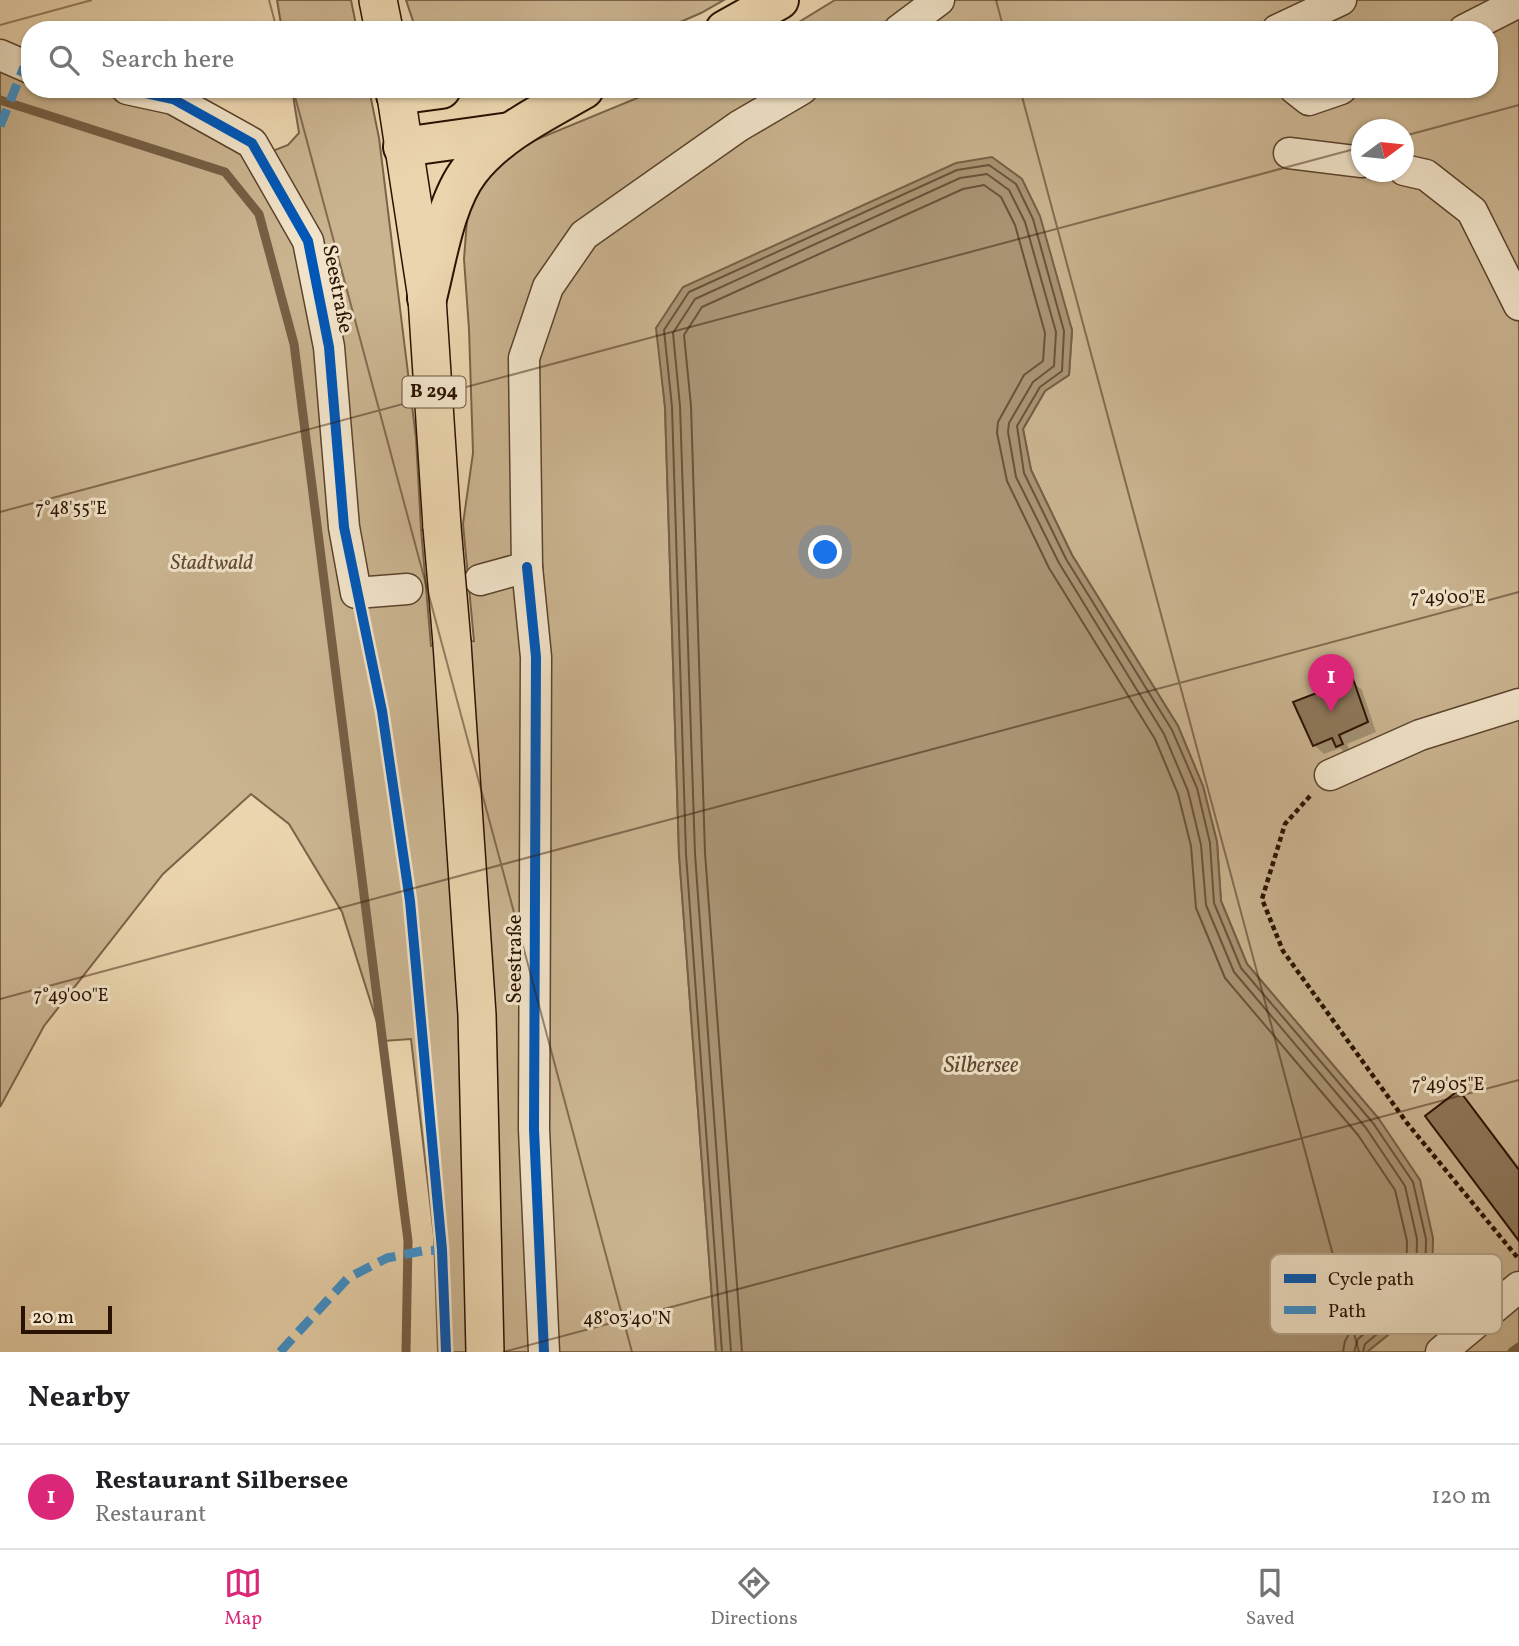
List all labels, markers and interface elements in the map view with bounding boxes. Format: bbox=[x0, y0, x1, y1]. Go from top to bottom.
search box bbox=[21, 21, 1498, 98]
icon: search bbox=[45, 41, 83, 79]
text: Search here bbox=[101, 42, 234, 78]
north arrow bbox=[1351, 119, 1414, 182]
street label: Seestraße bbox=[314, 242, 360, 336]
road number: B 294 bbox=[402, 376, 466, 408]
text: 7°48'55"E bbox=[35, 497, 107, 522]
your location bbox=[808, 535, 842, 569]
park label: Stadtwald bbox=[171, 549, 253, 578]
text: 7°49'00"E bbox=[1410, 586, 1486, 611]
pin: 1 bbox=[1308, 654, 1354, 712]
street label: Seestraße bbox=[501, 914, 530, 1004]
text: 7°49'00"E bbox=[33, 984, 109, 1009]
water label: Silbersee bbox=[944, 1050, 1019, 1082]
text: 7°49'05"E bbox=[1412, 1073, 1485, 1098]
legend bbox=[1270, 1254, 1502, 1334]
text: Cycle path bbox=[1328, 1267, 1414, 1293]
text: Path bbox=[1328, 1299, 1366, 1325]
scale bar bbox=[21, 1303, 112, 1335]
text: 20 m bbox=[32, 1305, 74, 1331]
text: 48°03'40"N bbox=[583, 1307, 671, 1332]
text: Nearby bbox=[28, 1377, 130, 1419]
text: Restaurant Silbersee bbox=[95, 1463, 348, 1499]
text: 1 bbox=[46, 1481, 56, 1513]
text: 120 m bbox=[1431, 1481, 1491, 1513]
text: Restaurant bbox=[95, 1499, 206, 1531]
tab: Map bbox=[224, 1564, 262, 1632]
tab: Directions bbox=[711, 1564, 798, 1632]
tab: Saved bbox=[1246, 1564, 1295, 1632]

